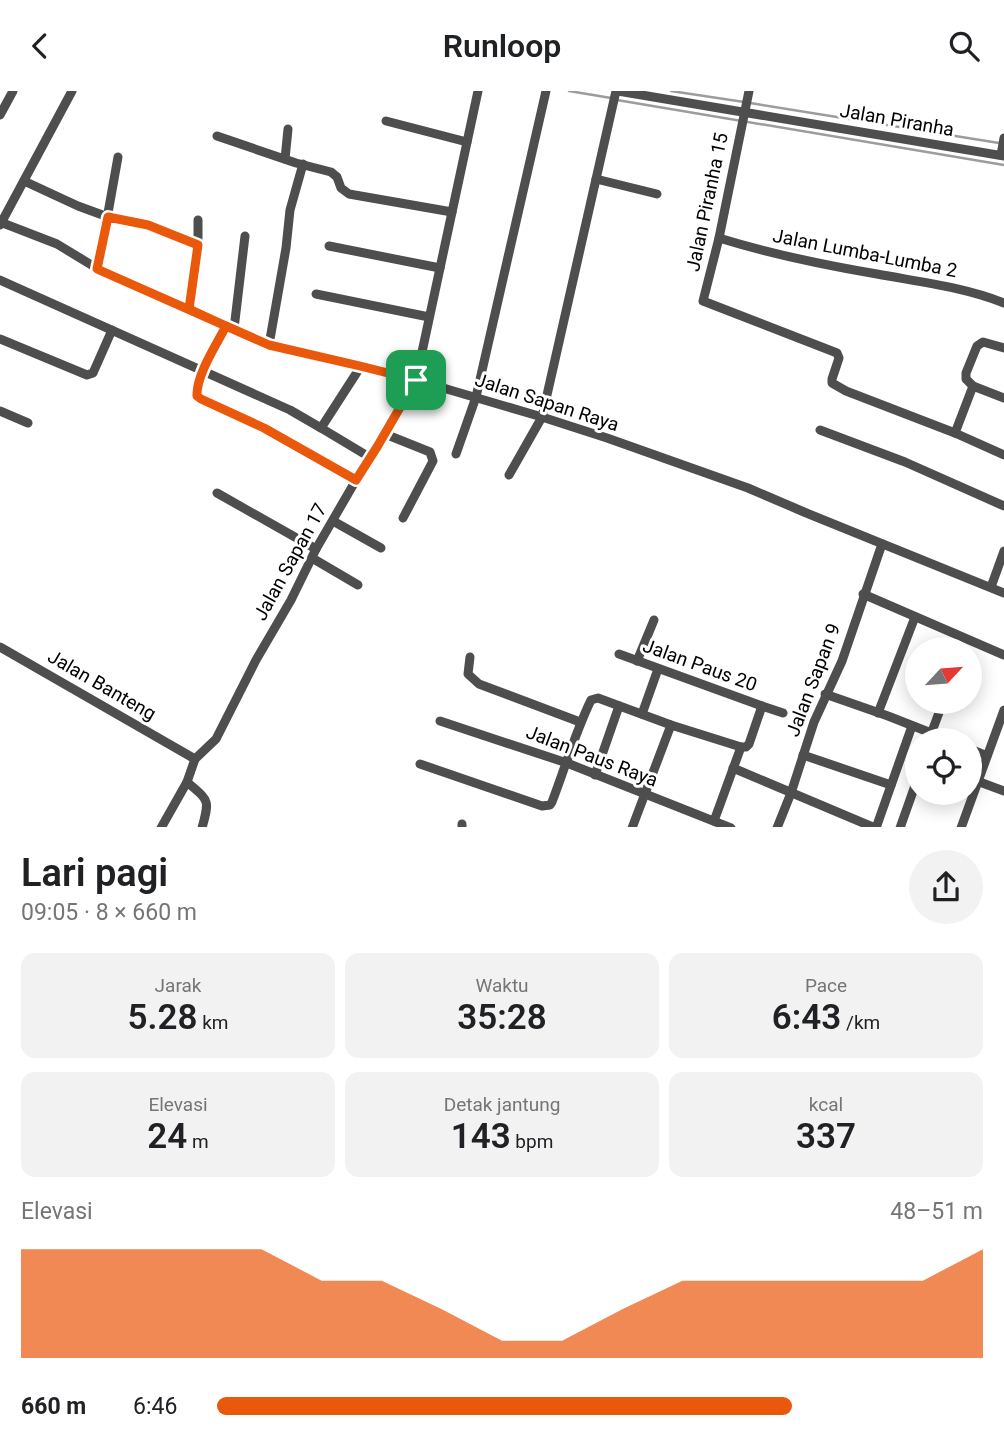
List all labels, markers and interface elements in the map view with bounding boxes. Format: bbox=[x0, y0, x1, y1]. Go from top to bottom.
icon: back bbox=[21, 27, 59, 65]
text: Runloop bbox=[443, 27, 561, 65]
icon: search bbox=[945, 27, 983, 65]
street label: Jalan Piranha bbox=[838, 99, 956, 141]
street label: Jalan Piranha 15 bbox=[681, 130, 733, 274]
street label: Jalan Lumba-Lumba 2 bbox=[771, 224, 959, 282]
pin bbox=[386, 350, 446, 410]
icon: arrive bbox=[397, 361, 435, 399]
street label: Jalan Sapan Raya bbox=[472, 368, 622, 436]
street label: Jalan Sapan 17 bbox=[248, 499, 332, 625]
street label: Jalan Sapan 9 bbox=[781, 620, 845, 740]
street label: Jalan Paus 20 bbox=[640, 634, 760, 696]
north arrow bbox=[905, 637, 982, 714]
map controls bbox=[905, 637, 982, 805]
street label: Jalan Banteng bbox=[44, 645, 160, 725]
street label: Jalan Paus Raya bbox=[523, 720, 661, 792]
button: locate bbox=[905, 728, 982, 805]
button: share bbox=[909, 850, 983, 924]
text: Lari pagi bbox=[21, 851, 168, 895]
text: 09:05 · 8 × 660 m bbox=[21, 899, 197, 926]
text: Jarak bbox=[155, 974, 201, 997]
text: Waktu bbox=[475, 974, 529, 997]
text: Pace bbox=[805, 974, 847, 997]
text: 5.28 bbox=[128, 997, 197, 1038]
text: 35:28 bbox=[457, 997, 547, 1038]
text: 6:43 bbox=[772, 997, 841, 1038]
text: km bbox=[197, 1011, 228, 1034]
text: /km bbox=[841, 1011, 880, 1034]
text: Elevasi bbox=[148, 1093, 208, 1116]
text: Detak jantung bbox=[444, 1093, 560, 1116]
text: kcal bbox=[809, 1093, 843, 1116]
text: 24 bbox=[147, 1116, 187, 1157]
text: 143 bbox=[451, 1116, 511, 1157]
text: 337 bbox=[796, 1116, 856, 1157]
text: m bbox=[187, 1130, 209, 1153]
text: bpm bbox=[511, 1130, 553, 1153]
text: Elevasi bbox=[21, 1198, 93, 1225]
text: 48–51 m bbox=[890, 1198, 983, 1225]
text: 660 m bbox=[21, 1393, 86, 1420]
text: 6:46 bbox=[133, 1393, 177, 1420]

